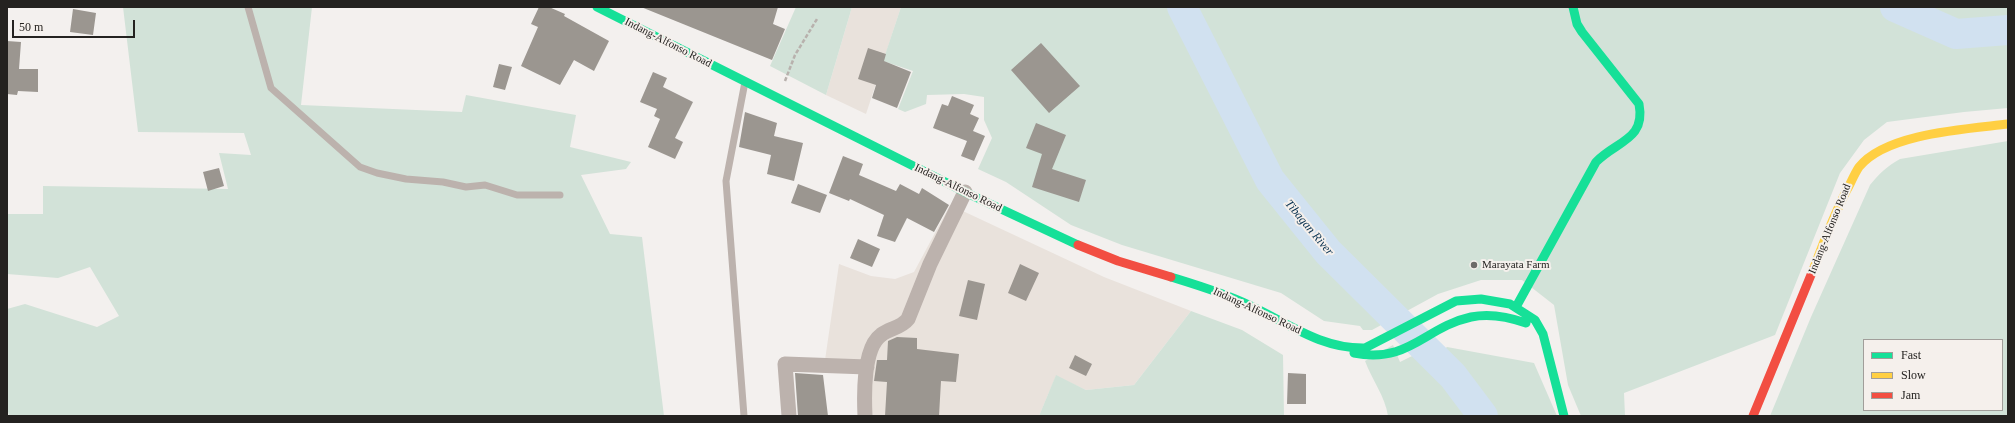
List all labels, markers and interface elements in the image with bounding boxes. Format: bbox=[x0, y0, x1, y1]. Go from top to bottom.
scale bar bbox=[14, 12, 137, 38]
street label: Indang-Alfonso Road bbox=[622, 15, 714, 71]
text: 50 m bbox=[19, 20, 43, 34]
street label: Indang-Alfonso Road bbox=[912, 161, 1004, 215]
street label: Indang-Alfonso Road bbox=[1806, 182, 1854, 276]
water label: Tibagan River bbox=[1282, 197, 1336, 259]
place label: Marayata Farm bbox=[1482, 258, 1549, 272]
marker: Marayata Farm bbox=[1469, 260, 1479, 270]
street label: Indang-Alfonso Road bbox=[1211, 285, 1303, 337]
legend bbox=[1863, 339, 2003, 411]
text: Fast bbox=[1901, 348, 1921, 362]
text: Slow bbox=[1901, 368, 1926, 382]
text: Jam bbox=[1901, 388, 1920, 402]

